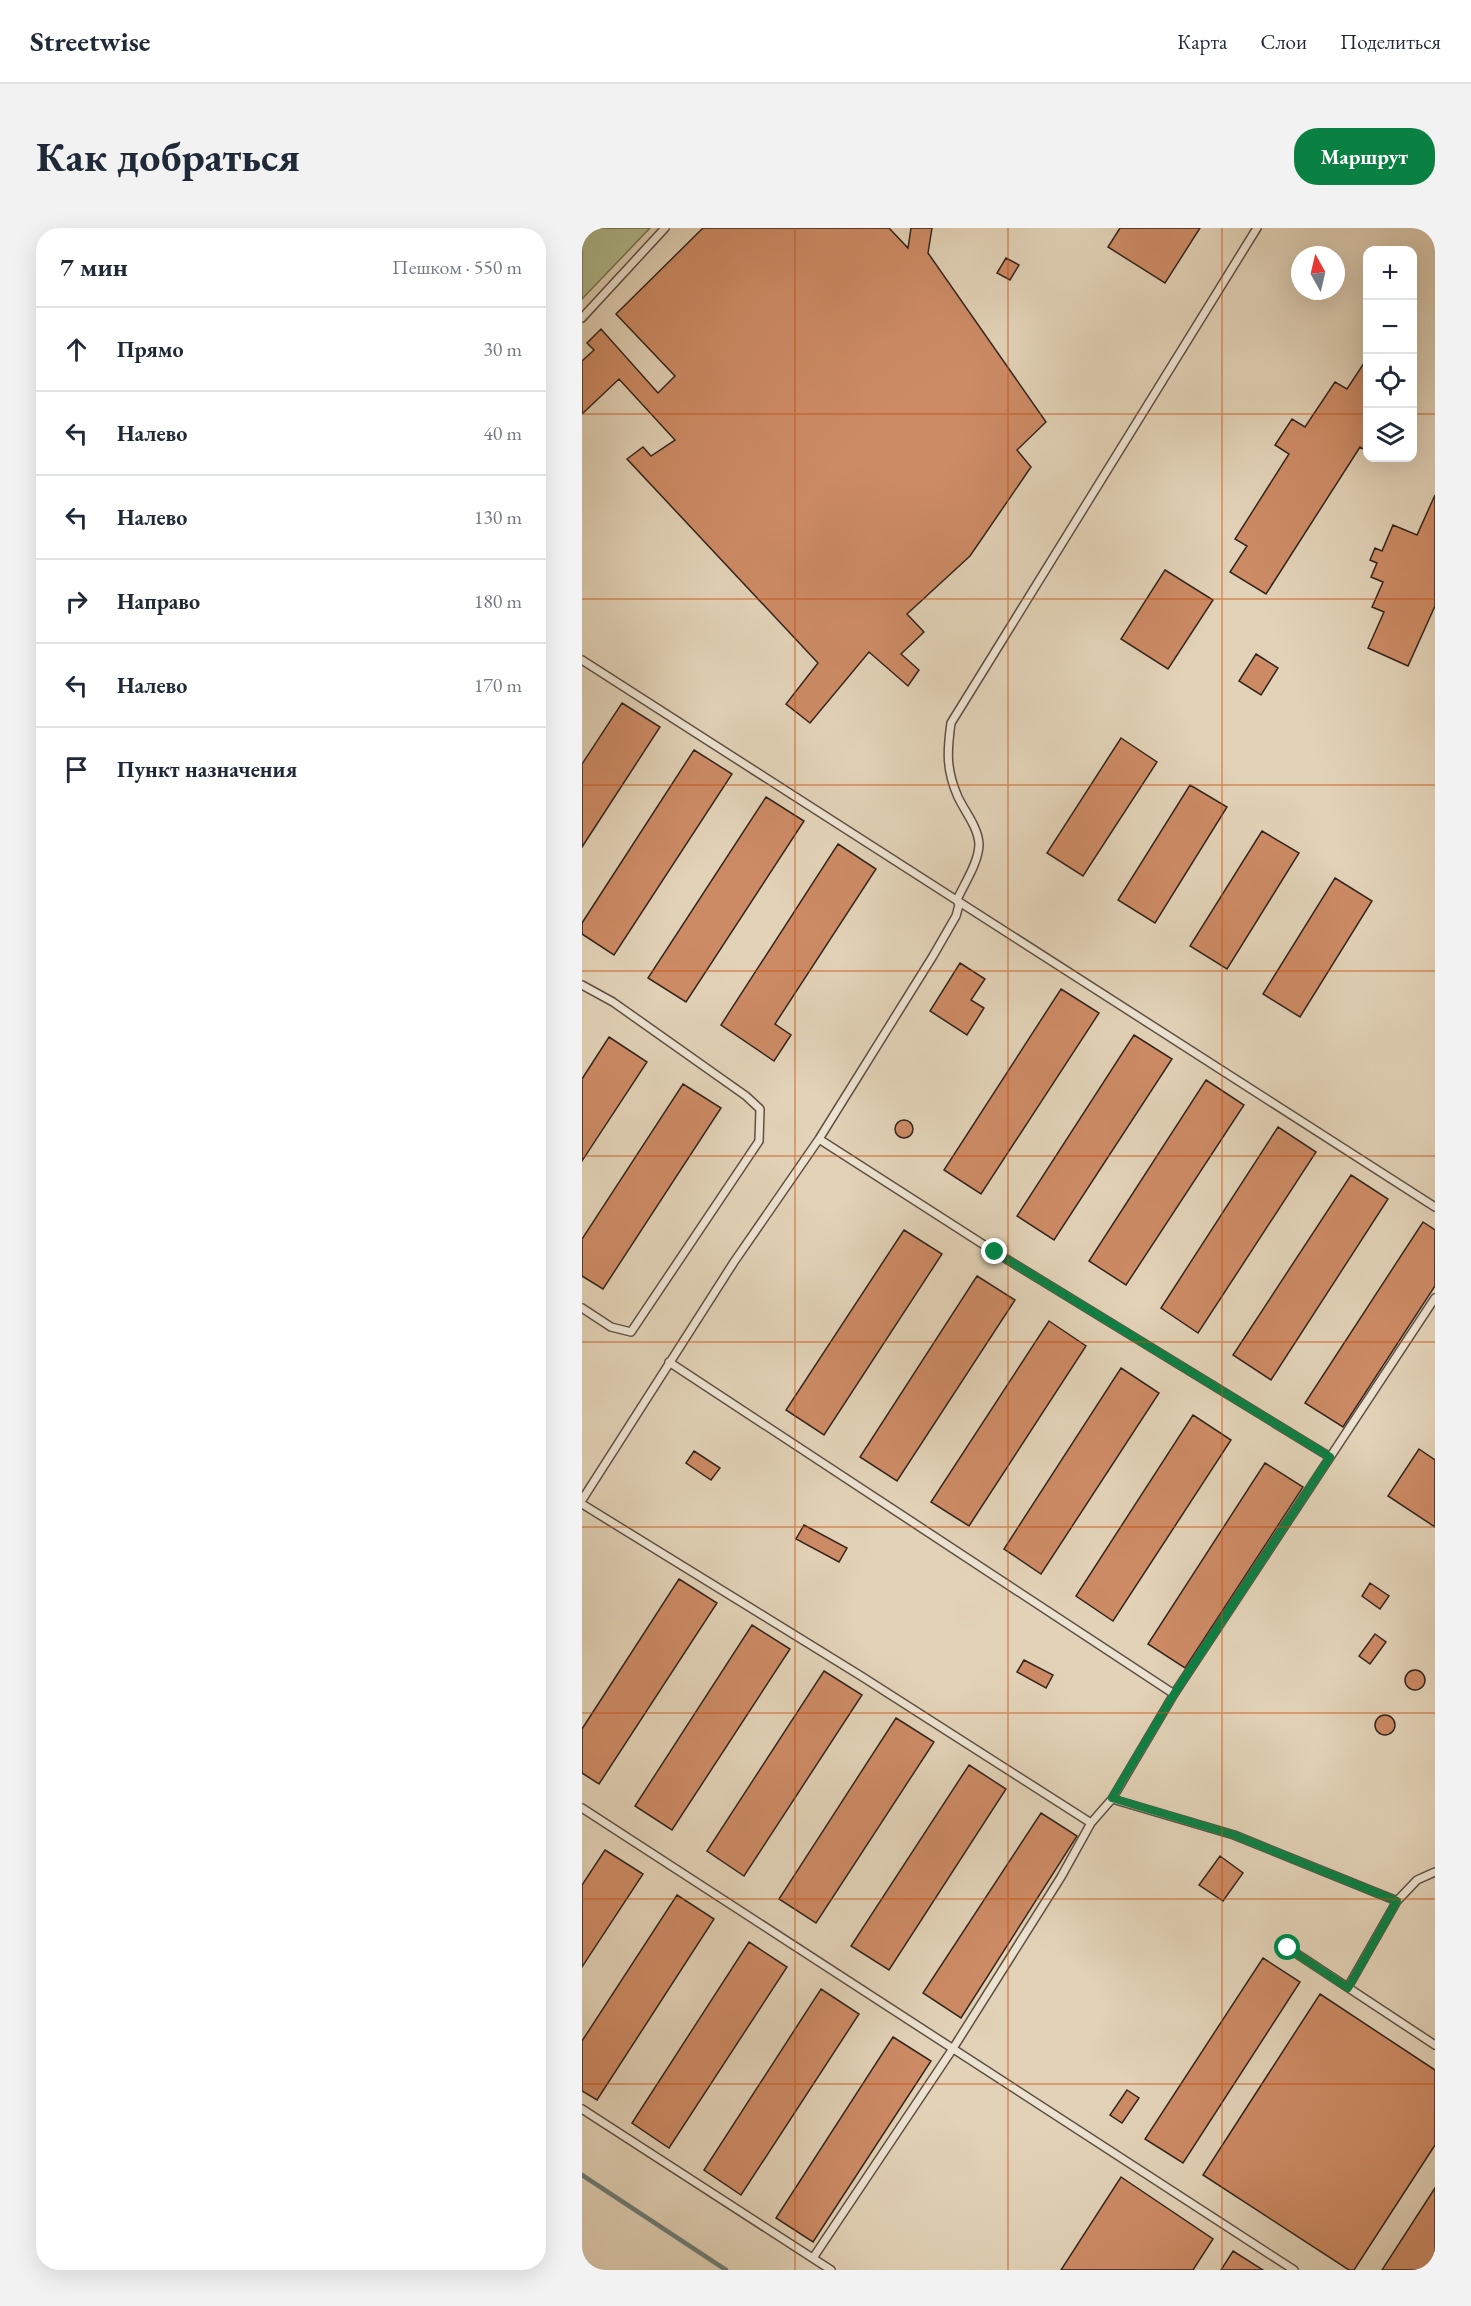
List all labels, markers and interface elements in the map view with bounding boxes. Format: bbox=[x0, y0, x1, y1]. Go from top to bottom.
text: Streetwise bbox=[30, 23, 150, 59]
text: Карта bbox=[1177, 28, 1227, 55]
text: Слои bbox=[1260, 28, 1307, 55]
text: Поделиться bbox=[1340, 28, 1441, 55]
button: Маршрут bbox=[1294, 128, 1435, 185]
text: Как добраться bbox=[36, 129, 300, 184]
north arrow bbox=[1291, 246, 1345, 300]
map controls bbox=[1363, 246, 1417, 462]
button: + bbox=[1363, 246, 1417, 300]
text: 7 мин bbox=[60, 250, 128, 284]
text: Пешком · 550 m bbox=[392, 254, 522, 280]
button: − bbox=[1363, 300, 1417, 354]
icon: ahead bbox=[60, 333, 93, 366]
text: Прямо bbox=[117, 335, 184, 364]
text: 30 m bbox=[483, 336, 522, 362]
button: locate bbox=[1363, 354, 1417, 408]
button: layers bbox=[1363, 408, 1417, 462]
icon: left bbox=[60, 417, 93, 450]
text: Налево bbox=[117, 419, 187, 448]
text: 40 m bbox=[483, 420, 522, 446]
icon: left bbox=[60, 501, 93, 534]
text: Налево bbox=[117, 503, 187, 532]
text: 130 m bbox=[474, 504, 522, 530]
icon: right bbox=[60, 585, 93, 618]
text: Направо bbox=[117, 587, 200, 616]
text: 180 m bbox=[474, 588, 522, 614]
icon: left bbox=[60, 669, 93, 702]
text: Налево bbox=[117, 671, 187, 700]
text: 170 m bbox=[474, 672, 522, 698]
icon: arrive bbox=[60, 753, 93, 786]
text: Пункт назначения bbox=[117, 755, 297, 784]
route end bbox=[981, 1238, 1007, 1264]
route start bbox=[1274, 1934, 1300, 1960]

